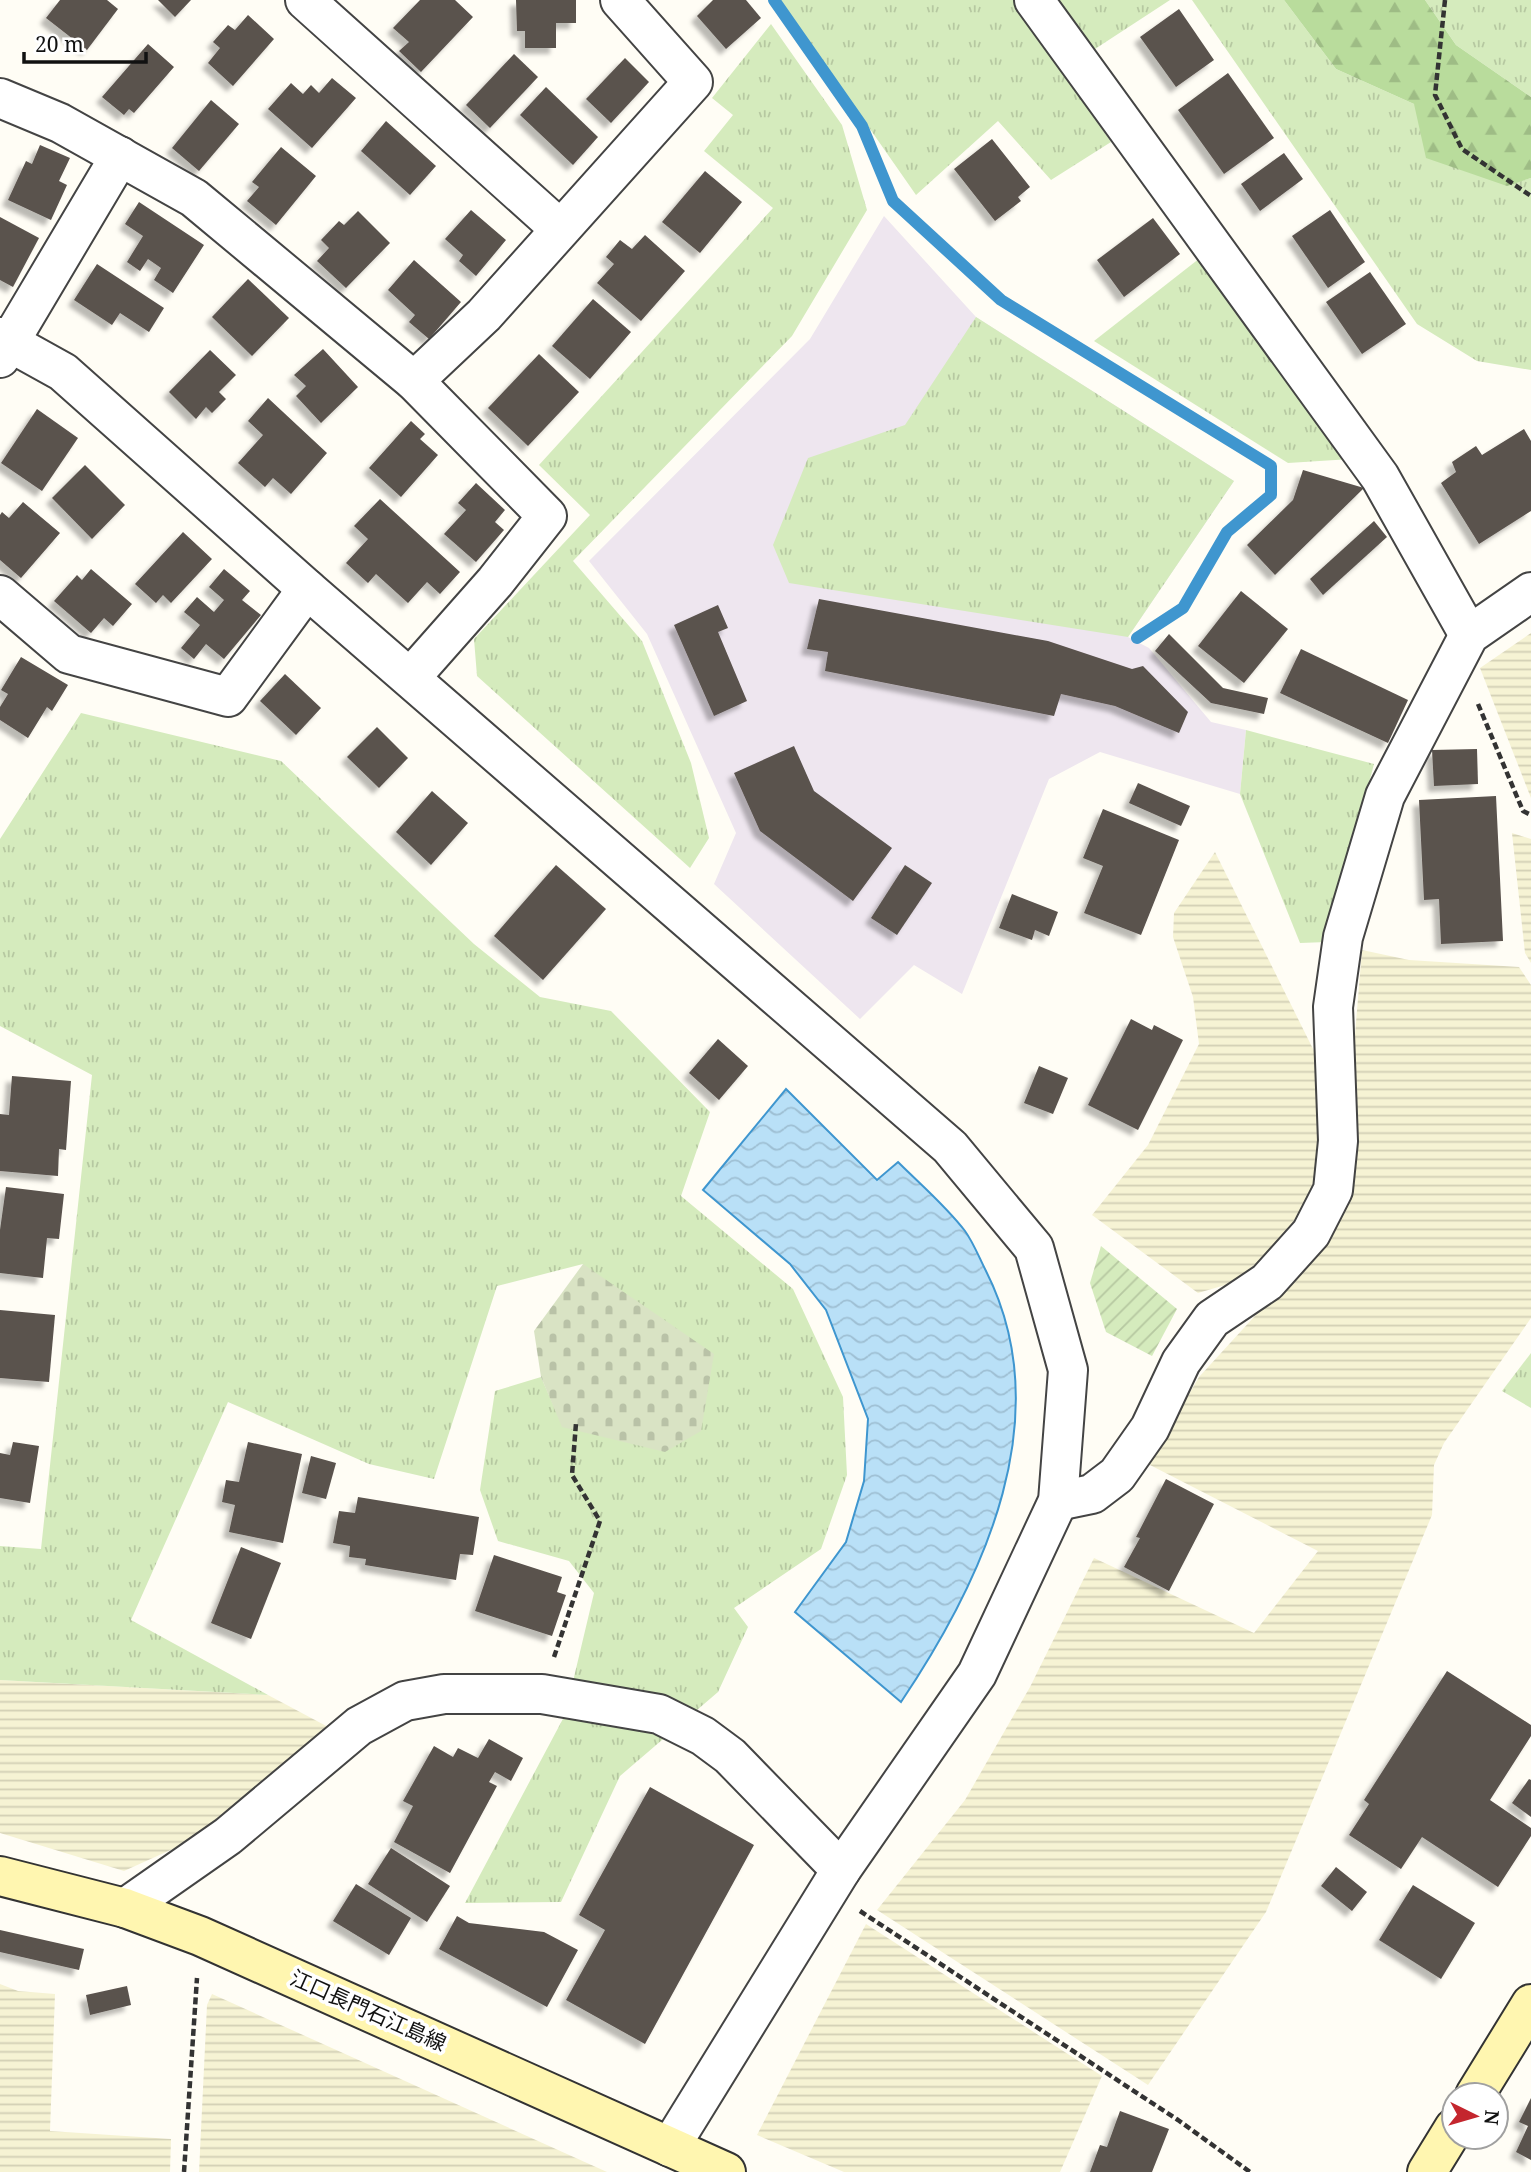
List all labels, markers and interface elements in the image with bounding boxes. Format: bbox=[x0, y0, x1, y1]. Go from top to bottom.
scale bar bbox=[24, 21, 147, 65]
text: 20 m bbox=[35, 30, 84, 58]
street label: 江口長門石江島線 bbox=[286, 1963, 451, 2057]
north arrow bbox=[1440, 2081, 1510, 2151]
text: N bbox=[1478, 2109, 1506, 2126]

